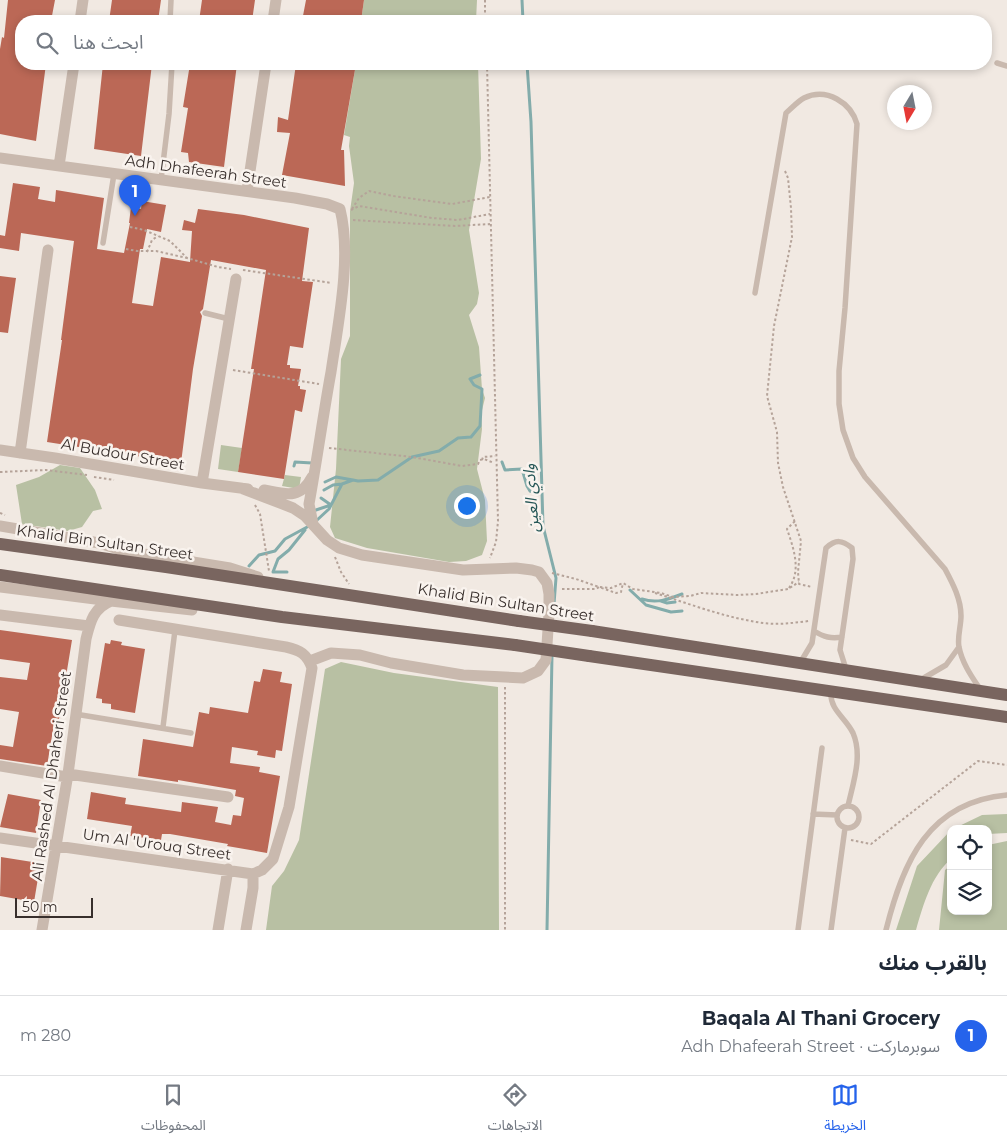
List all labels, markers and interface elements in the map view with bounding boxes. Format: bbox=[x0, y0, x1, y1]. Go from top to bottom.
search box bbox=[15, 15, 992, 70]
icon: search bbox=[33, 29, 61, 57]
text: ابحث هنا bbox=[73, 31, 143, 54]
north arrow bbox=[887, 85, 932, 130]
street label: Adh Dhafeerah Street bbox=[124, 150, 288, 192]
pin: 1 bbox=[119, 175, 151, 216]
street label: Al Budour Street bbox=[60, 434, 186, 474]
water label: وادي العين bbox=[519, 463, 547, 533]
your location bbox=[454, 493, 480, 519]
street label: Khalid Bin Sultan Street bbox=[15, 520, 195, 564]
street label: Khalid Bin Sultan Street bbox=[416, 579, 596, 625]
street label: Ali Rashed Al Dhaheri Street bbox=[27, 670, 75, 882]
street label: Um Al 'Urouq Street bbox=[81, 824, 233, 864]
map controls bbox=[947, 825, 992, 915]
button: locate bbox=[947, 825, 992, 870]
button: layers bbox=[947, 870, 992, 915]
scale bar bbox=[15, 895, 92, 918]
text: 50 m bbox=[22, 898, 58, 916]
text: بالقرب منك bbox=[879, 950, 987, 975]
text: Baqala Al Thani Grocery bbox=[702, 1007, 940, 1030]
text: 280 m bbox=[20, 1026, 71, 1045]
text: 1 bbox=[968, 1026, 974, 1045]
text: سوبرماركت · Adh Dhafeerah Street bbox=[681, 1037, 940, 1056]
tab: المحفوظات bbox=[141, 1081, 206, 1140]
tab: الاتجاهات bbox=[488, 1081, 542, 1140]
tab: الخريطة bbox=[824, 1081, 866, 1140]

